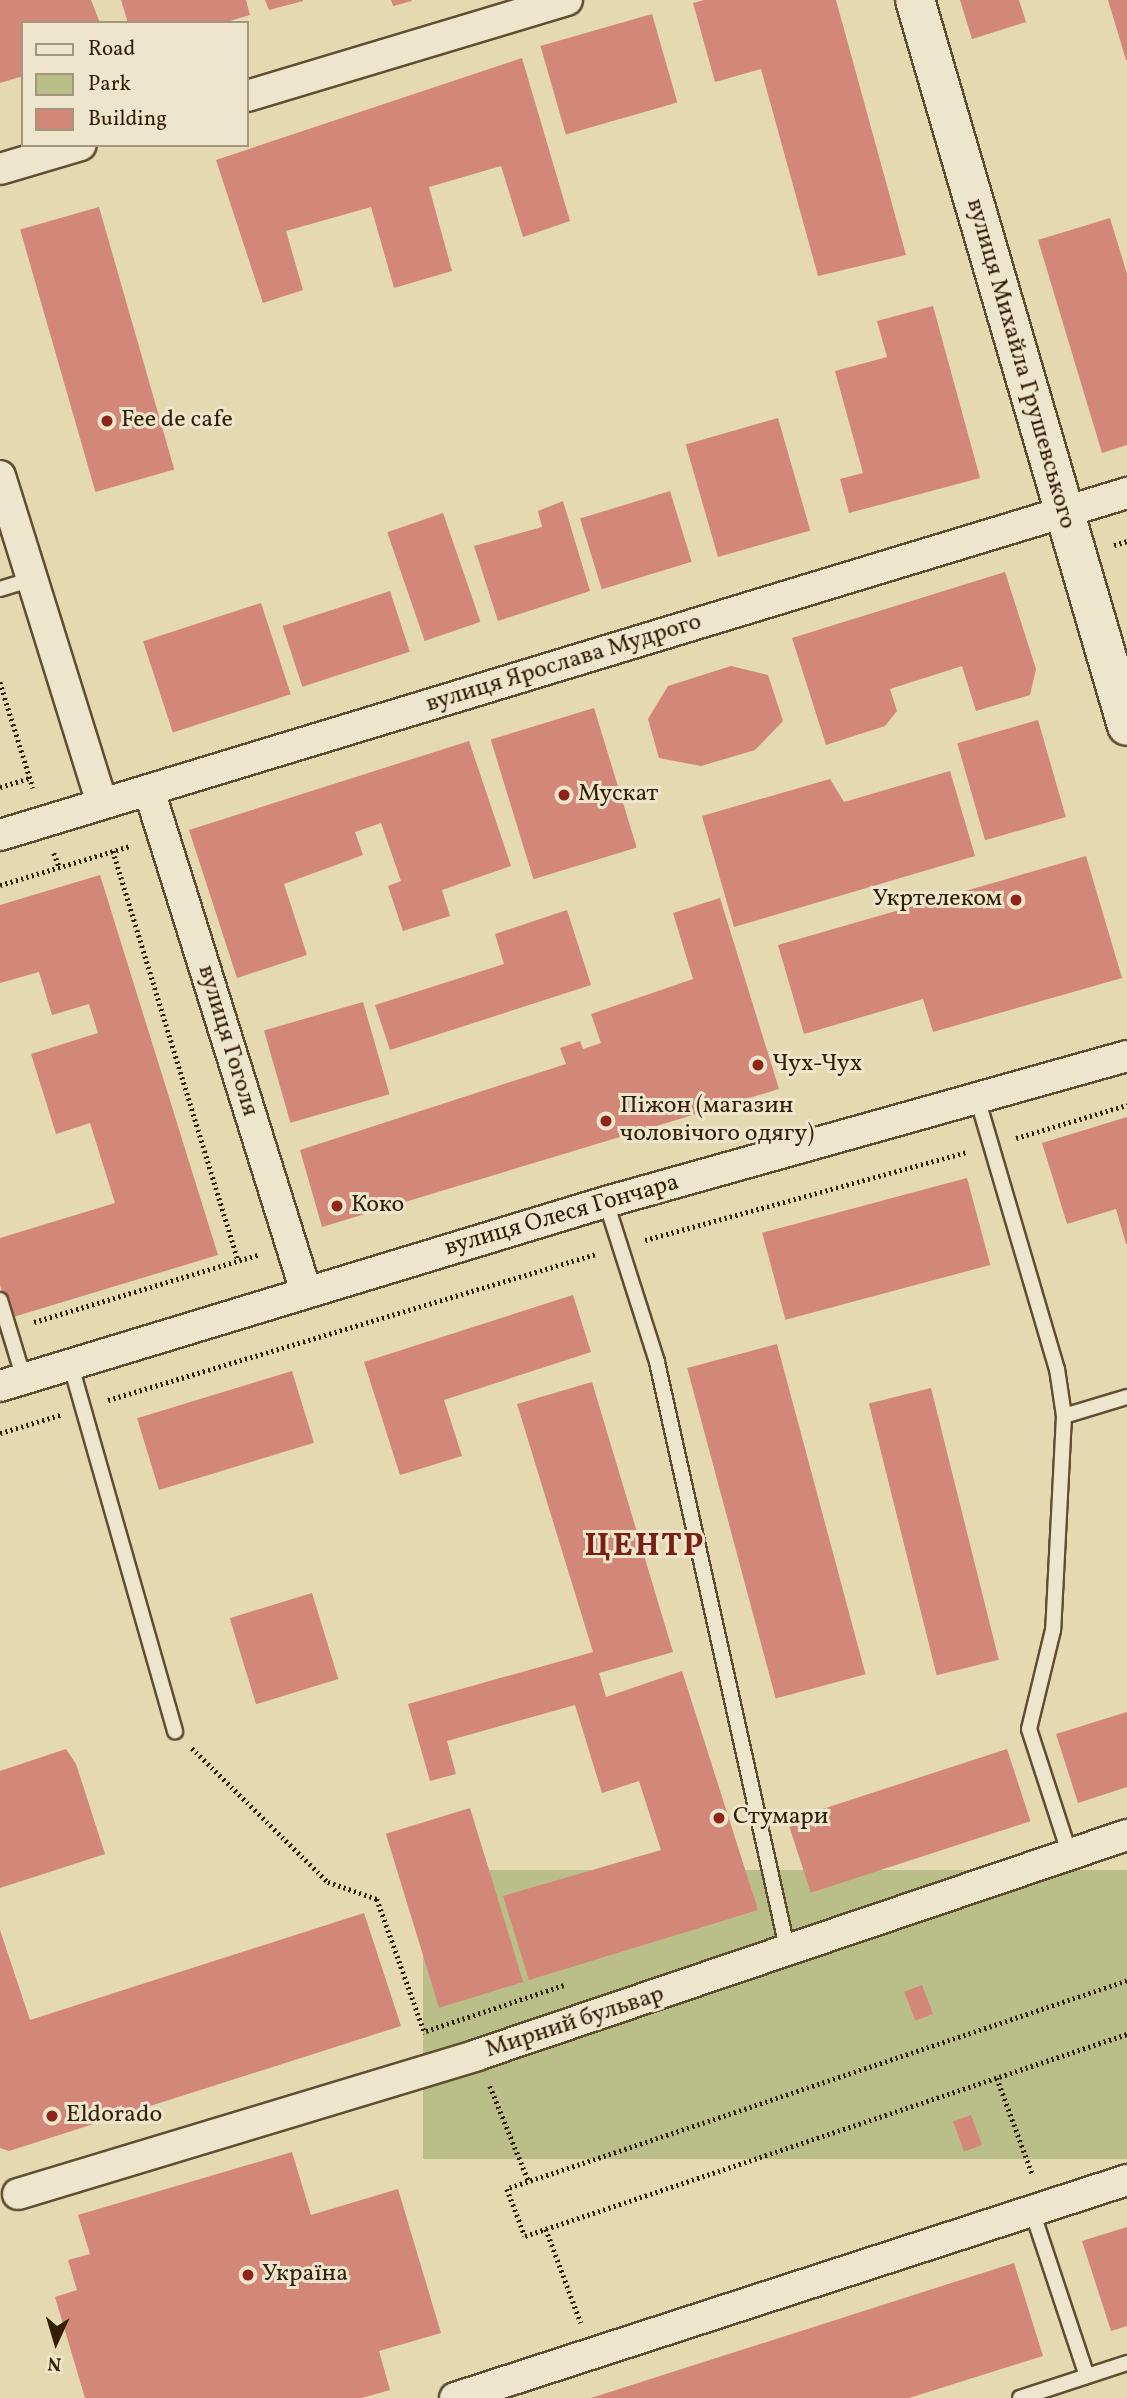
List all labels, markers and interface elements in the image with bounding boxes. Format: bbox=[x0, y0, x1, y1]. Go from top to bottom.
legend bbox=[21, 21, 248, 147]
text: Road bbox=[88, 35, 135, 64]
text: Park bbox=[88, 70, 131, 99]
text: Building bbox=[88, 105, 167, 134]
street label: вулиця Михайла Грушевського bbox=[959, 195, 1081, 533]
place label: Fee de cafe bbox=[121, 407, 233, 435]
marker: Fee de cafe bbox=[99, 413, 115, 429]
street label: вулиця Ярослава Мудрого bbox=[423, 608, 705, 720]
place label: Мускат bbox=[578, 781, 658, 809]
marker: Мускат bbox=[556, 787, 572, 803]
place label: Укртелеком bbox=[873, 886, 1002, 914]
marker: Укртелеком bbox=[1008, 892, 1024, 908]
street label: вулиця Гоголя bbox=[190, 962, 264, 1120]
place label: Чух-Чух bbox=[772, 1051, 862, 1079]
marker: Чух-Чух bbox=[750, 1057, 766, 1073]
place label: Піжон (магазин чоловічого одягу) bbox=[620, 1093, 814, 1149]
marker: Піжон (магазин чоловічого одягу) bbox=[598, 1113, 614, 1129]
street label: вулиця Олеся Гончара bbox=[442, 1169, 682, 1263]
place label: Коко bbox=[351, 1192, 404, 1220]
marker: Коко bbox=[329, 1198, 345, 1214]
district label: ЦЕНТР bbox=[585, 1528, 705, 1566]
place label: Стумари bbox=[733, 1804, 828, 1832]
marker: Стумари bbox=[711, 1810, 727, 1826]
street label: Мирний бульвар bbox=[482, 1981, 668, 2065]
place label: Eldorado bbox=[66, 2102, 162, 2130]
marker: Eldorado bbox=[44, 2108, 60, 2124]
place label: Україна bbox=[262, 2261, 348, 2289]
marker: Україна bbox=[240, 2267, 256, 2283]
north arrow bbox=[21, 2307, 91, 2377]
text: N bbox=[47, 2349, 62, 2376]

